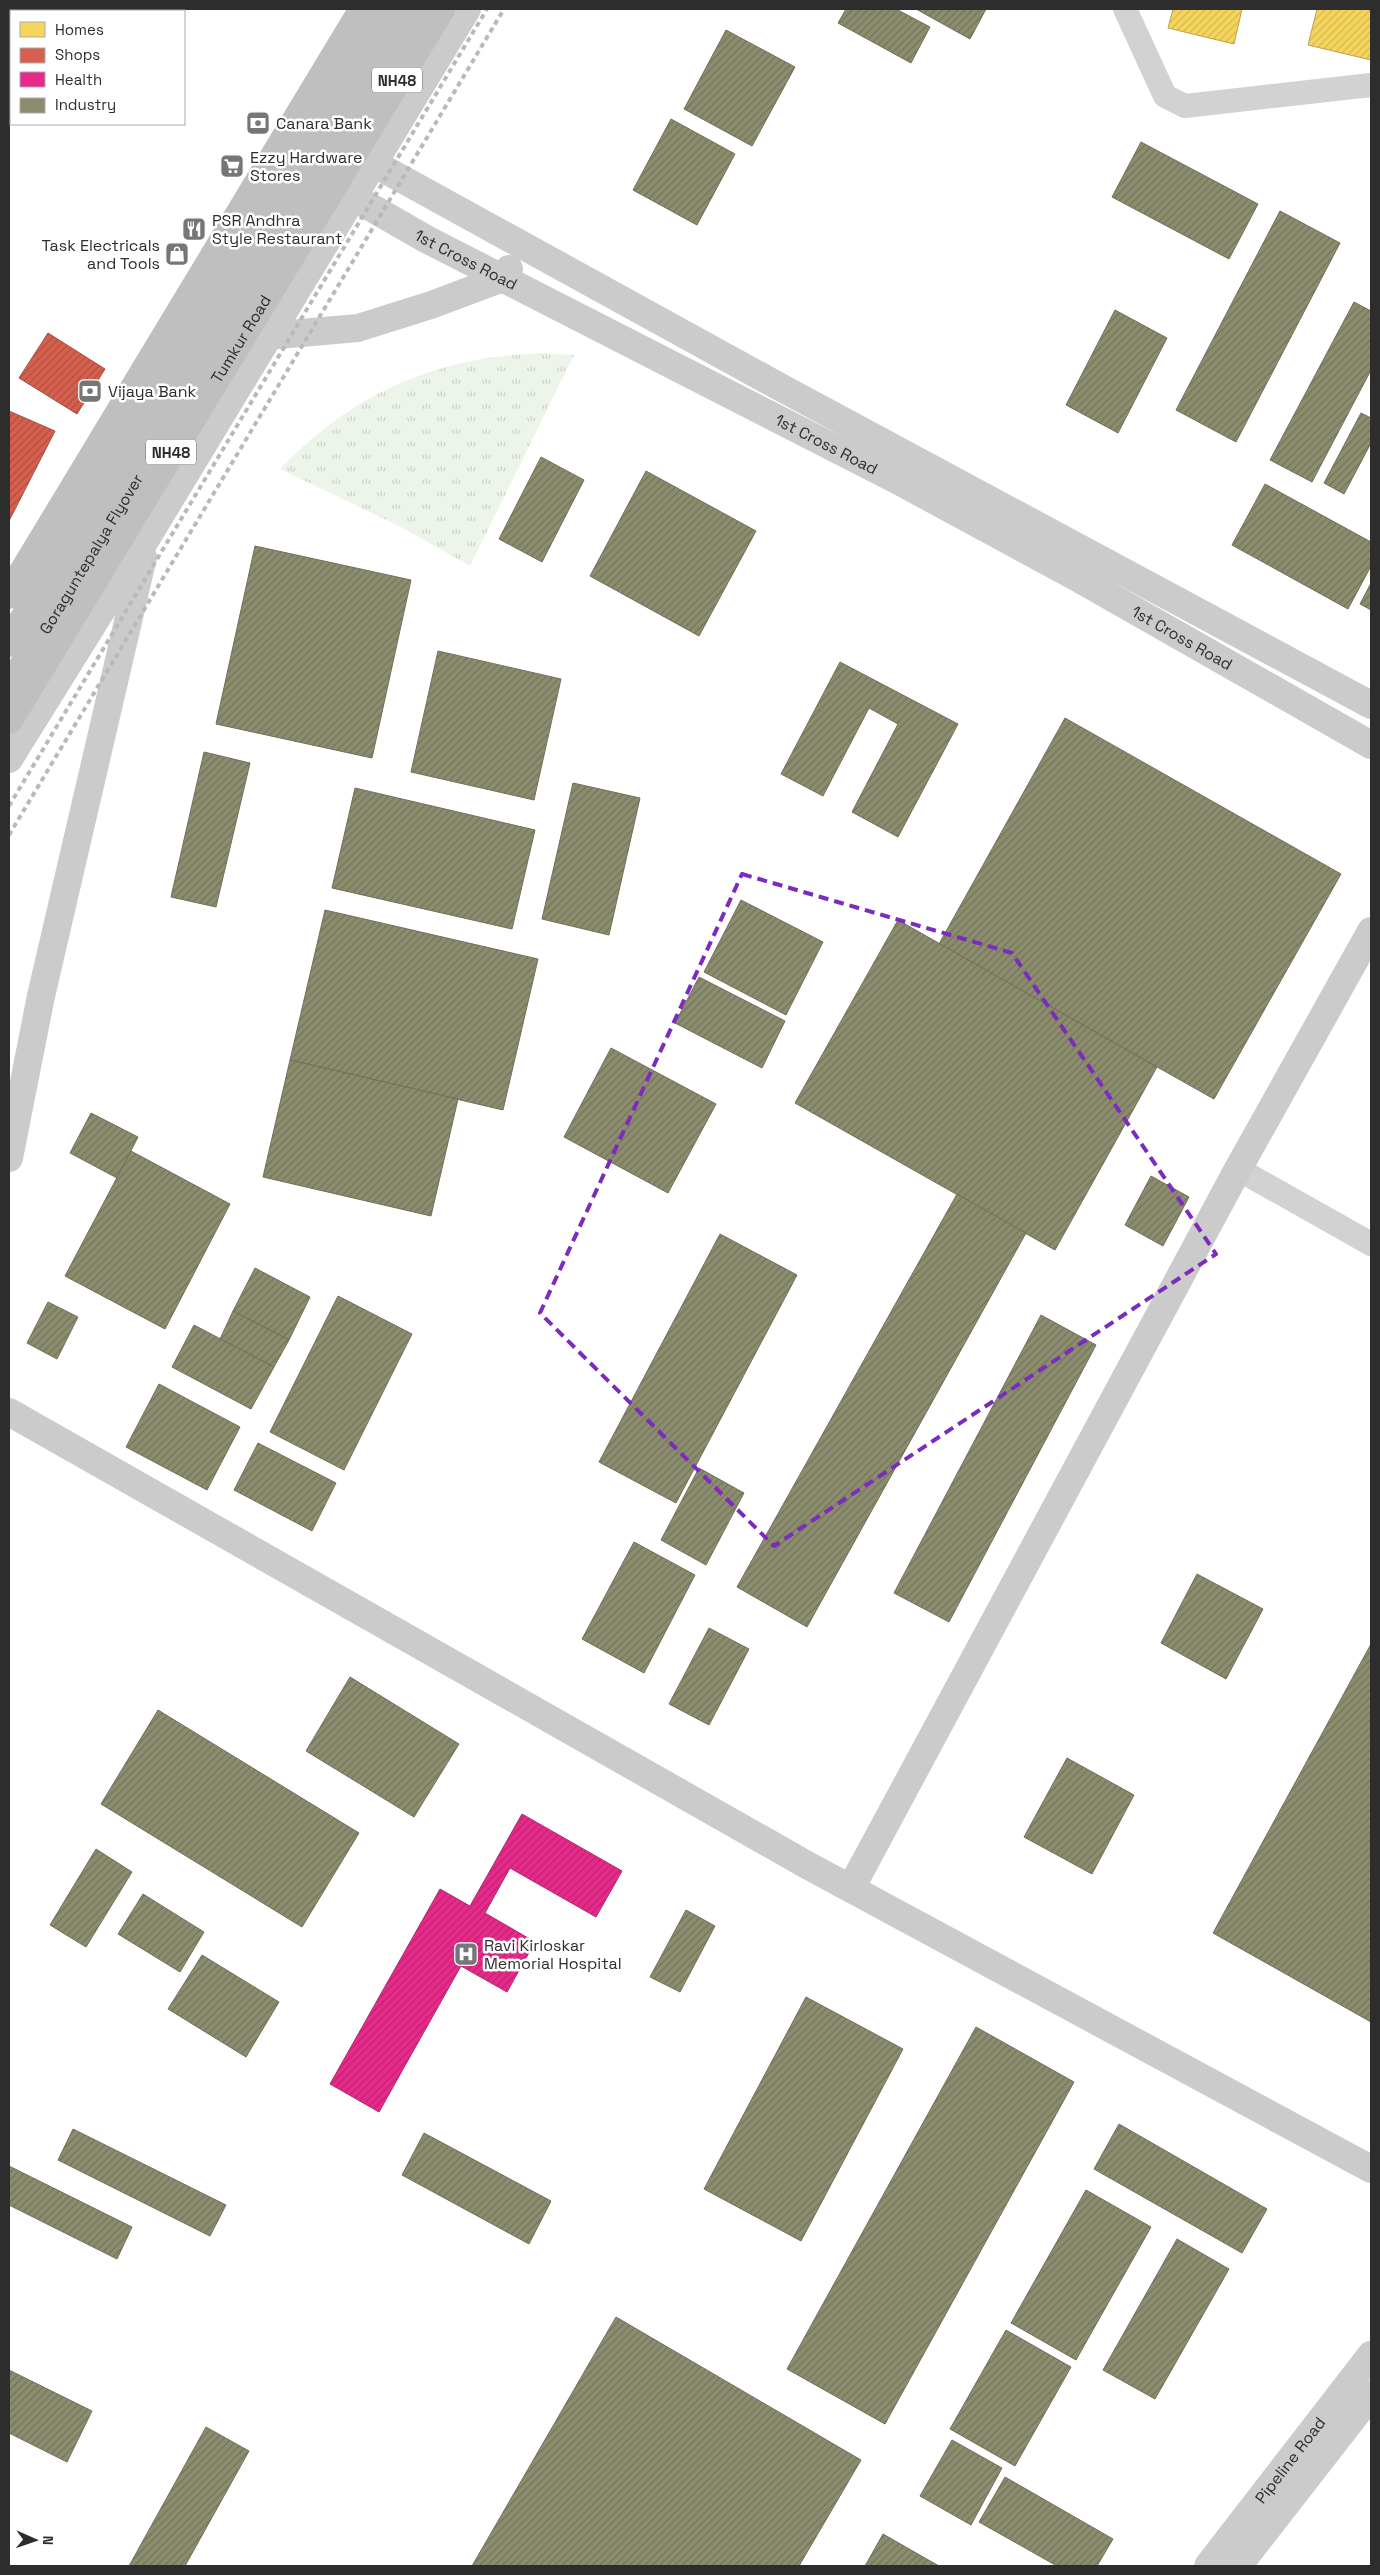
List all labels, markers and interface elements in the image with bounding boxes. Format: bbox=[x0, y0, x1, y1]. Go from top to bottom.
legend bbox=[10, 10, 185, 125]
text: Homes bbox=[55, 20, 104, 39]
text: Shops bbox=[55, 45, 100, 64]
road number: NH48 bbox=[372, 68, 422, 92]
text: Health bbox=[55, 70, 102, 89]
text: Industry bbox=[55, 95, 116, 114]
bank icon: Canara Bank bbox=[245, 110, 271, 136]
place label: Canara Bank bbox=[276, 113, 372, 134]
place label: Ezzy Hardware Stores bbox=[250, 147, 362, 186]
supermarket icon: Ezzy Hardware Stores bbox=[219, 153, 245, 179]
place label: PSR Andhra Style Restaurant bbox=[212, 210, 342, 249]
restaurant icon: PSR Andhra Style Restaurant bbox=[181, 216, 207, 242]
street label: 1st Cross Road bbox=[411, 224, 521, 294]
place label: Task Electricals and Tools bbox=[42, 235, 160, 274]
shop icon: Task Electricals and Tools bbox=[164, 241, 190, 267]
street label: Tumkur Road bbox=[206, 291, 275, 387]
bank icon: Vijaya Bank bbox=[77, 378, 103, 404]
place label: Vijaya Bank bbox=[108, 381, 196, 402]
street label: 1st Cross Road bbox=[772, 409, 881, 479]
road number: NH48 bbox=[146, 440, 196, 464]
street label: Goraguntepalya Flyover bbox=[34, 470, 147, 638]
street label: 1st Cross Road bbox=[1128, 600, 1236, 674]
place label: Ravi Kirloskar Memorial Hospital bbox=[484, 1935, 622, 1974]
hospital icon: Ravi Kirloskar Memorial Hospital bbox=[453, 1941, 479, 1967]
street label: Pipeline Road bbox=[1250, 2412, 1330, 2507]
north arrow bbox=[10, 2515, 60, 2565]
text: N bbox=[39, 2535, 57, 2545]

